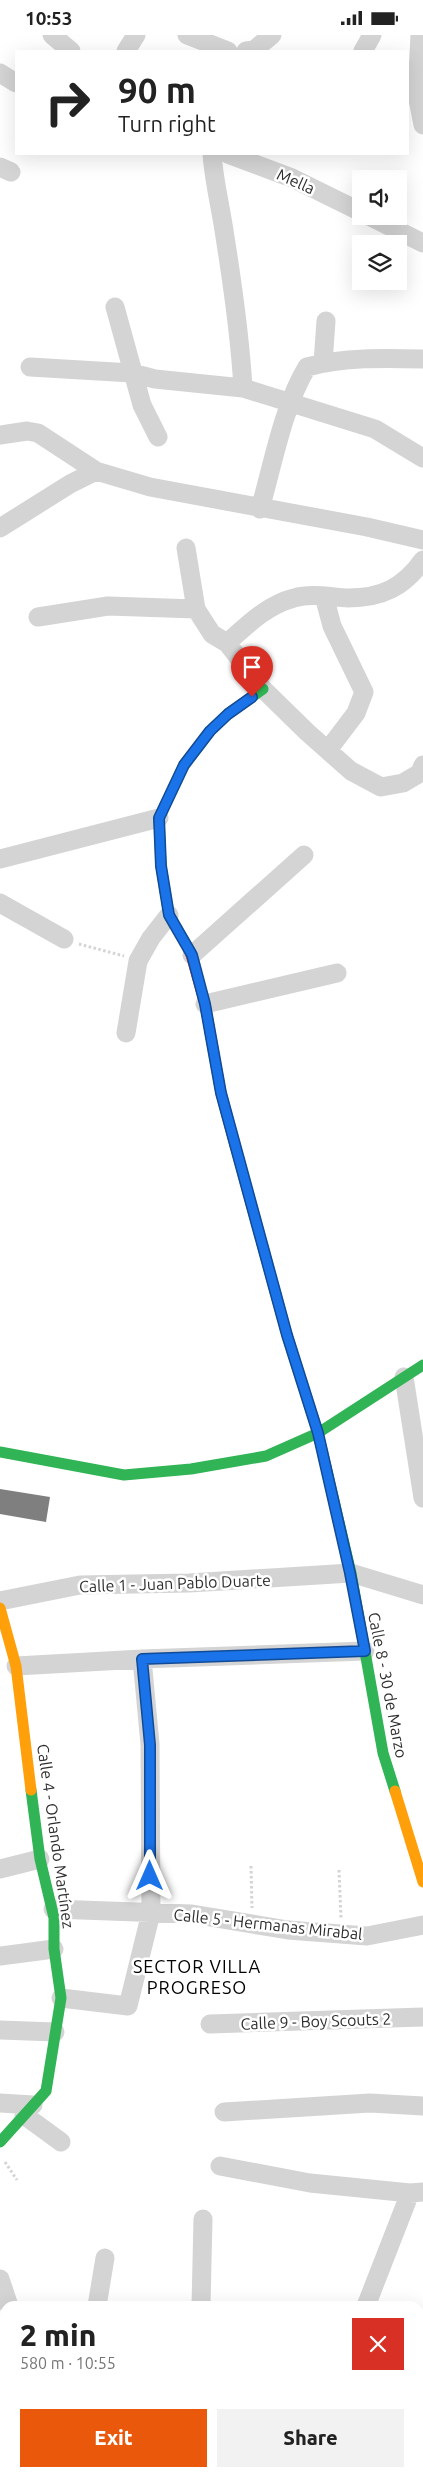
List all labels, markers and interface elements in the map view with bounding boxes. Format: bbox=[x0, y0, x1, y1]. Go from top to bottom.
text: 10:53 bbox=[25, 7, 73, 29]
icon: right bbox=[35, 70, 100, 135]
text: 90 m bbox=[118, 70, 196, 110]
text: Turn right bbox=[118, 111, 216, 136]
street label: Mella bbox=[274, 165, 318, 197]
map controls bbox=[352, 170, 407, 290]
button: sound bbox=[352, 170, 407, 225]
button: layers bbox=[352, 235, 407, 290]
pin bbox=[231, 646, 273, 697]
icon: arrive bbox=[238, 653, 266, 681]
street label: Calle 1 - Juan Pablo Duarte bbox=[79, 1571, 271, 1595]
street label: Calle 8 - 30 de Marzo bbox=[365, 1611, 411, 1759]
street label: Calle 4 - Orlando Martínez bbox=[34, 1743, 78, 1929]
position arrow bbox=[123, 1849, 175, 1901]
street label: Calle 5 - Hermanas Mirabal bbox=[173, 1905, 363, 1943]
district label: SECTOR VILLA PROGRESO bbox=[133, 1956, 261, 1997]
street label: Calle 9 - Boy Scouts 2 bbox=[240, 2009, 392, 2033]
text: 2 min bbox=[20, 2318, 96, 2352]
button: close bbox=[352, 2318, 404, 2370]
text: 580 m · 10:55 bbox=[20, 2354, 116, 2372]
button: Exit bbox=[20, 2409, 207, 2467]
button: Share bbox=[217, 2409, 404, 2467]

